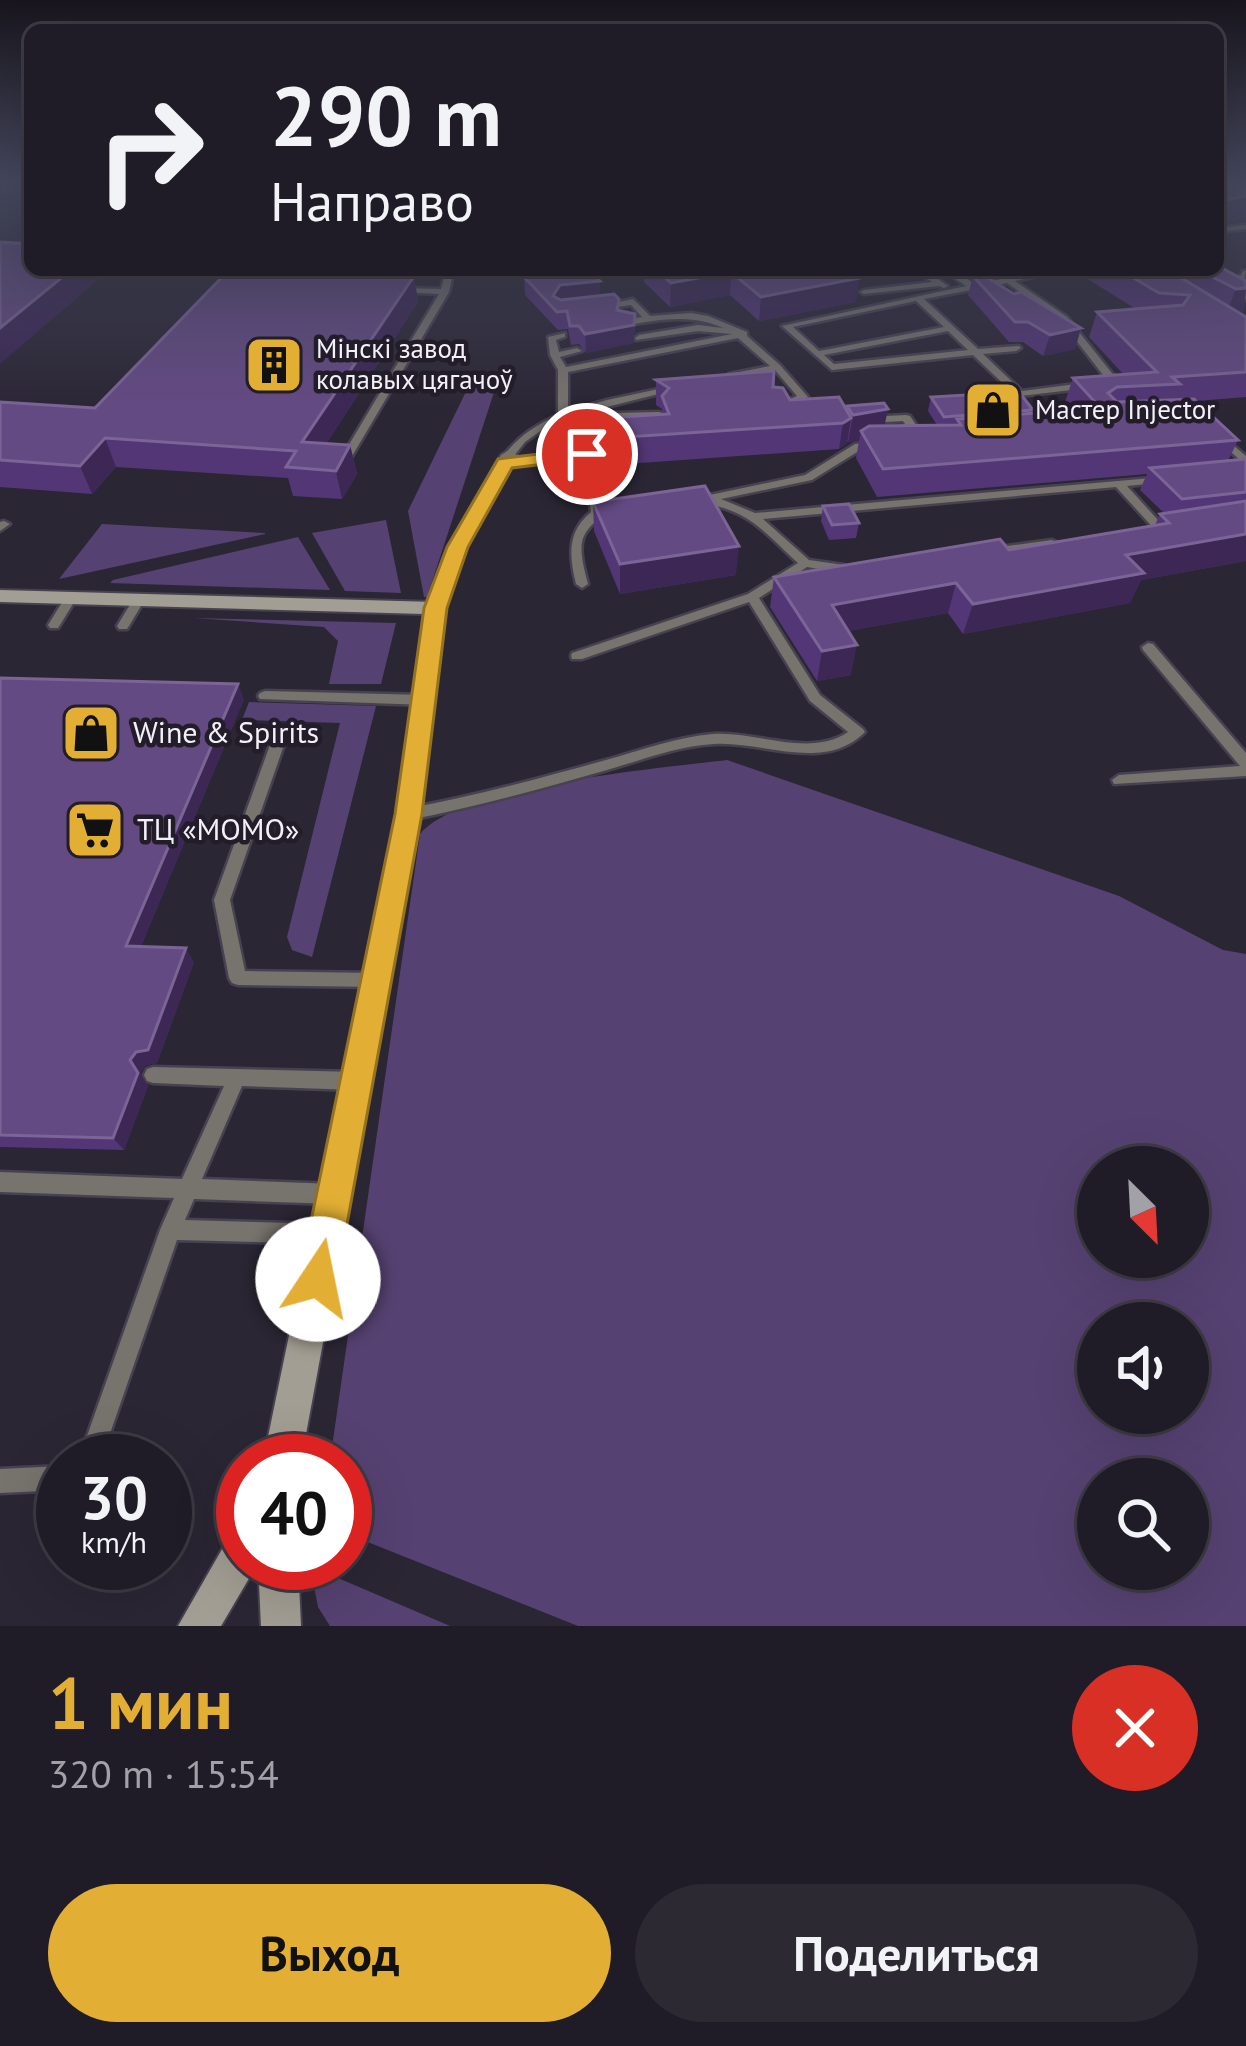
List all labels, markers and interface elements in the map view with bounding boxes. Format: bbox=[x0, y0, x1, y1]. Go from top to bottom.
text: 290 m bbox=[270, 60, 502, 169]
icon: right bbox=[72, 72, 228, 228]
text: Направо bbox=[270, 166, 474, 236]
place label: Мінскі завод колавых цягачоў bbox=[316, 331, 513, 396]
building icon: Мінскі завод колавых цягачоў bbox=[243, 334, 305, 396]
shop icon: Мастер Injector bbox=[962, 379, 1024, 441]
place label: Мастер Injector bbox=[1035, 392, 1215, 426]
pin bbox=[536, 403, 638, 505]
icon: arrive bbox=[554, 421, 620, 487]
shop icon: Wine & Spirits bbox=[60, 702, 122, 764]
place label: Wine & Spirits bbox=[133, 712, 319, 751]
supermarket icon: ТЦ «МОМО» bbox=[64, 799, 126, 861]
place label: ТЦ «МОМО» bbox=[137, 809, 299, 848]
north arrow bbox=[1077, 1146, 1209, 1278]
map controls bbox=[1077, 1146, 1209, 1590]
position arrow bbox=[255, 1216, 381, 1342]
button: sound bbox=[1077, 1302, 1209, 1434]
speed limit sign: 40 bbox=[216, 1434, 372, 1590]
text: 30 bbox=[80, 1458, 148, 1536]
button: search bbox=[1077, 1458, 1209, 1590]
text: km/h bbox=[81, 1522, 147, 1561]
text: 1 мин bbox=[48, 1656, 233, 1749]
button: close bbox=[1072, 1665, 1198, 1791]
text: 320 m · 15:54 bbox=[48, 1748, 279, 1799]
button: Выход bbox=[48, 1884, 611, 2022]
button: Поделиться bbox=[635, 1884, 1198, 2022]

